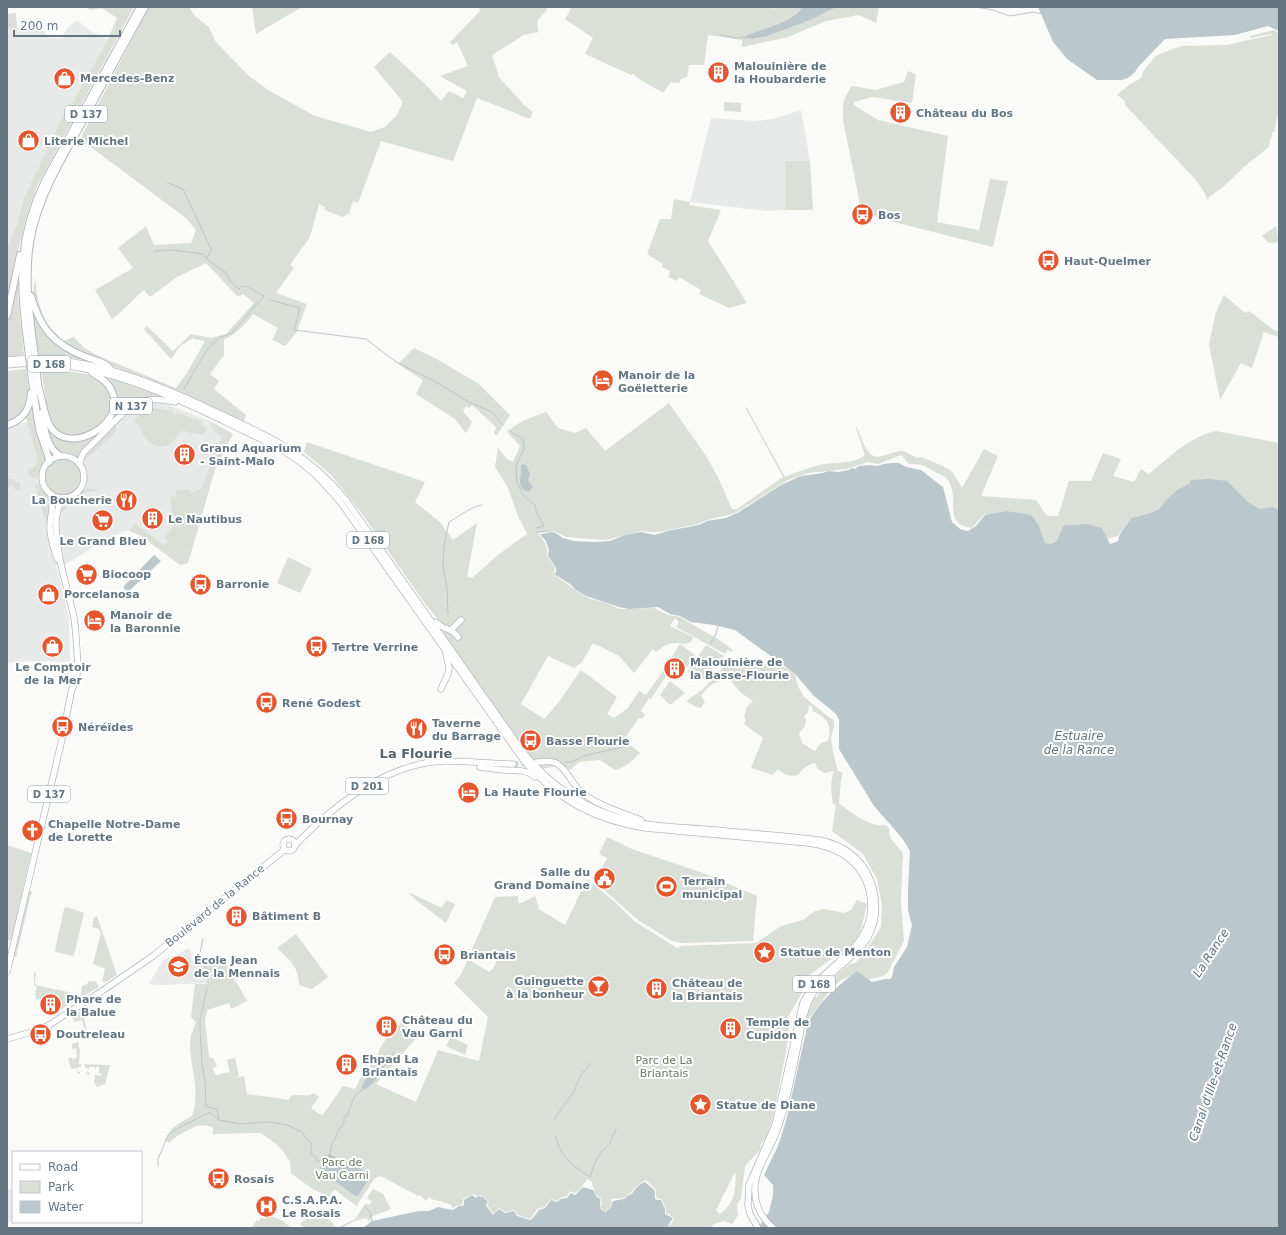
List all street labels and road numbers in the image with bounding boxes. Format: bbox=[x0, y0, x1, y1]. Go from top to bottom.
road number: D 137 bbox=[65, 106, 107, 122]
road number: D 168 bbox=[28, 356, 70, 372]
road number: N 137 bbox=[110, 398, 152, 414]
road number: D 168 bbox=[347, 532, 389, 548]
road number: D 201 bbox=[346, 778, 388, 794]
road number: D 137 bbox=[28, 786, 70, 802]
street label: Boulevard de la Rance bbox=[163, 862, 267, 950]
road number: D 168 bbox=[793, 976, 835, 992]

